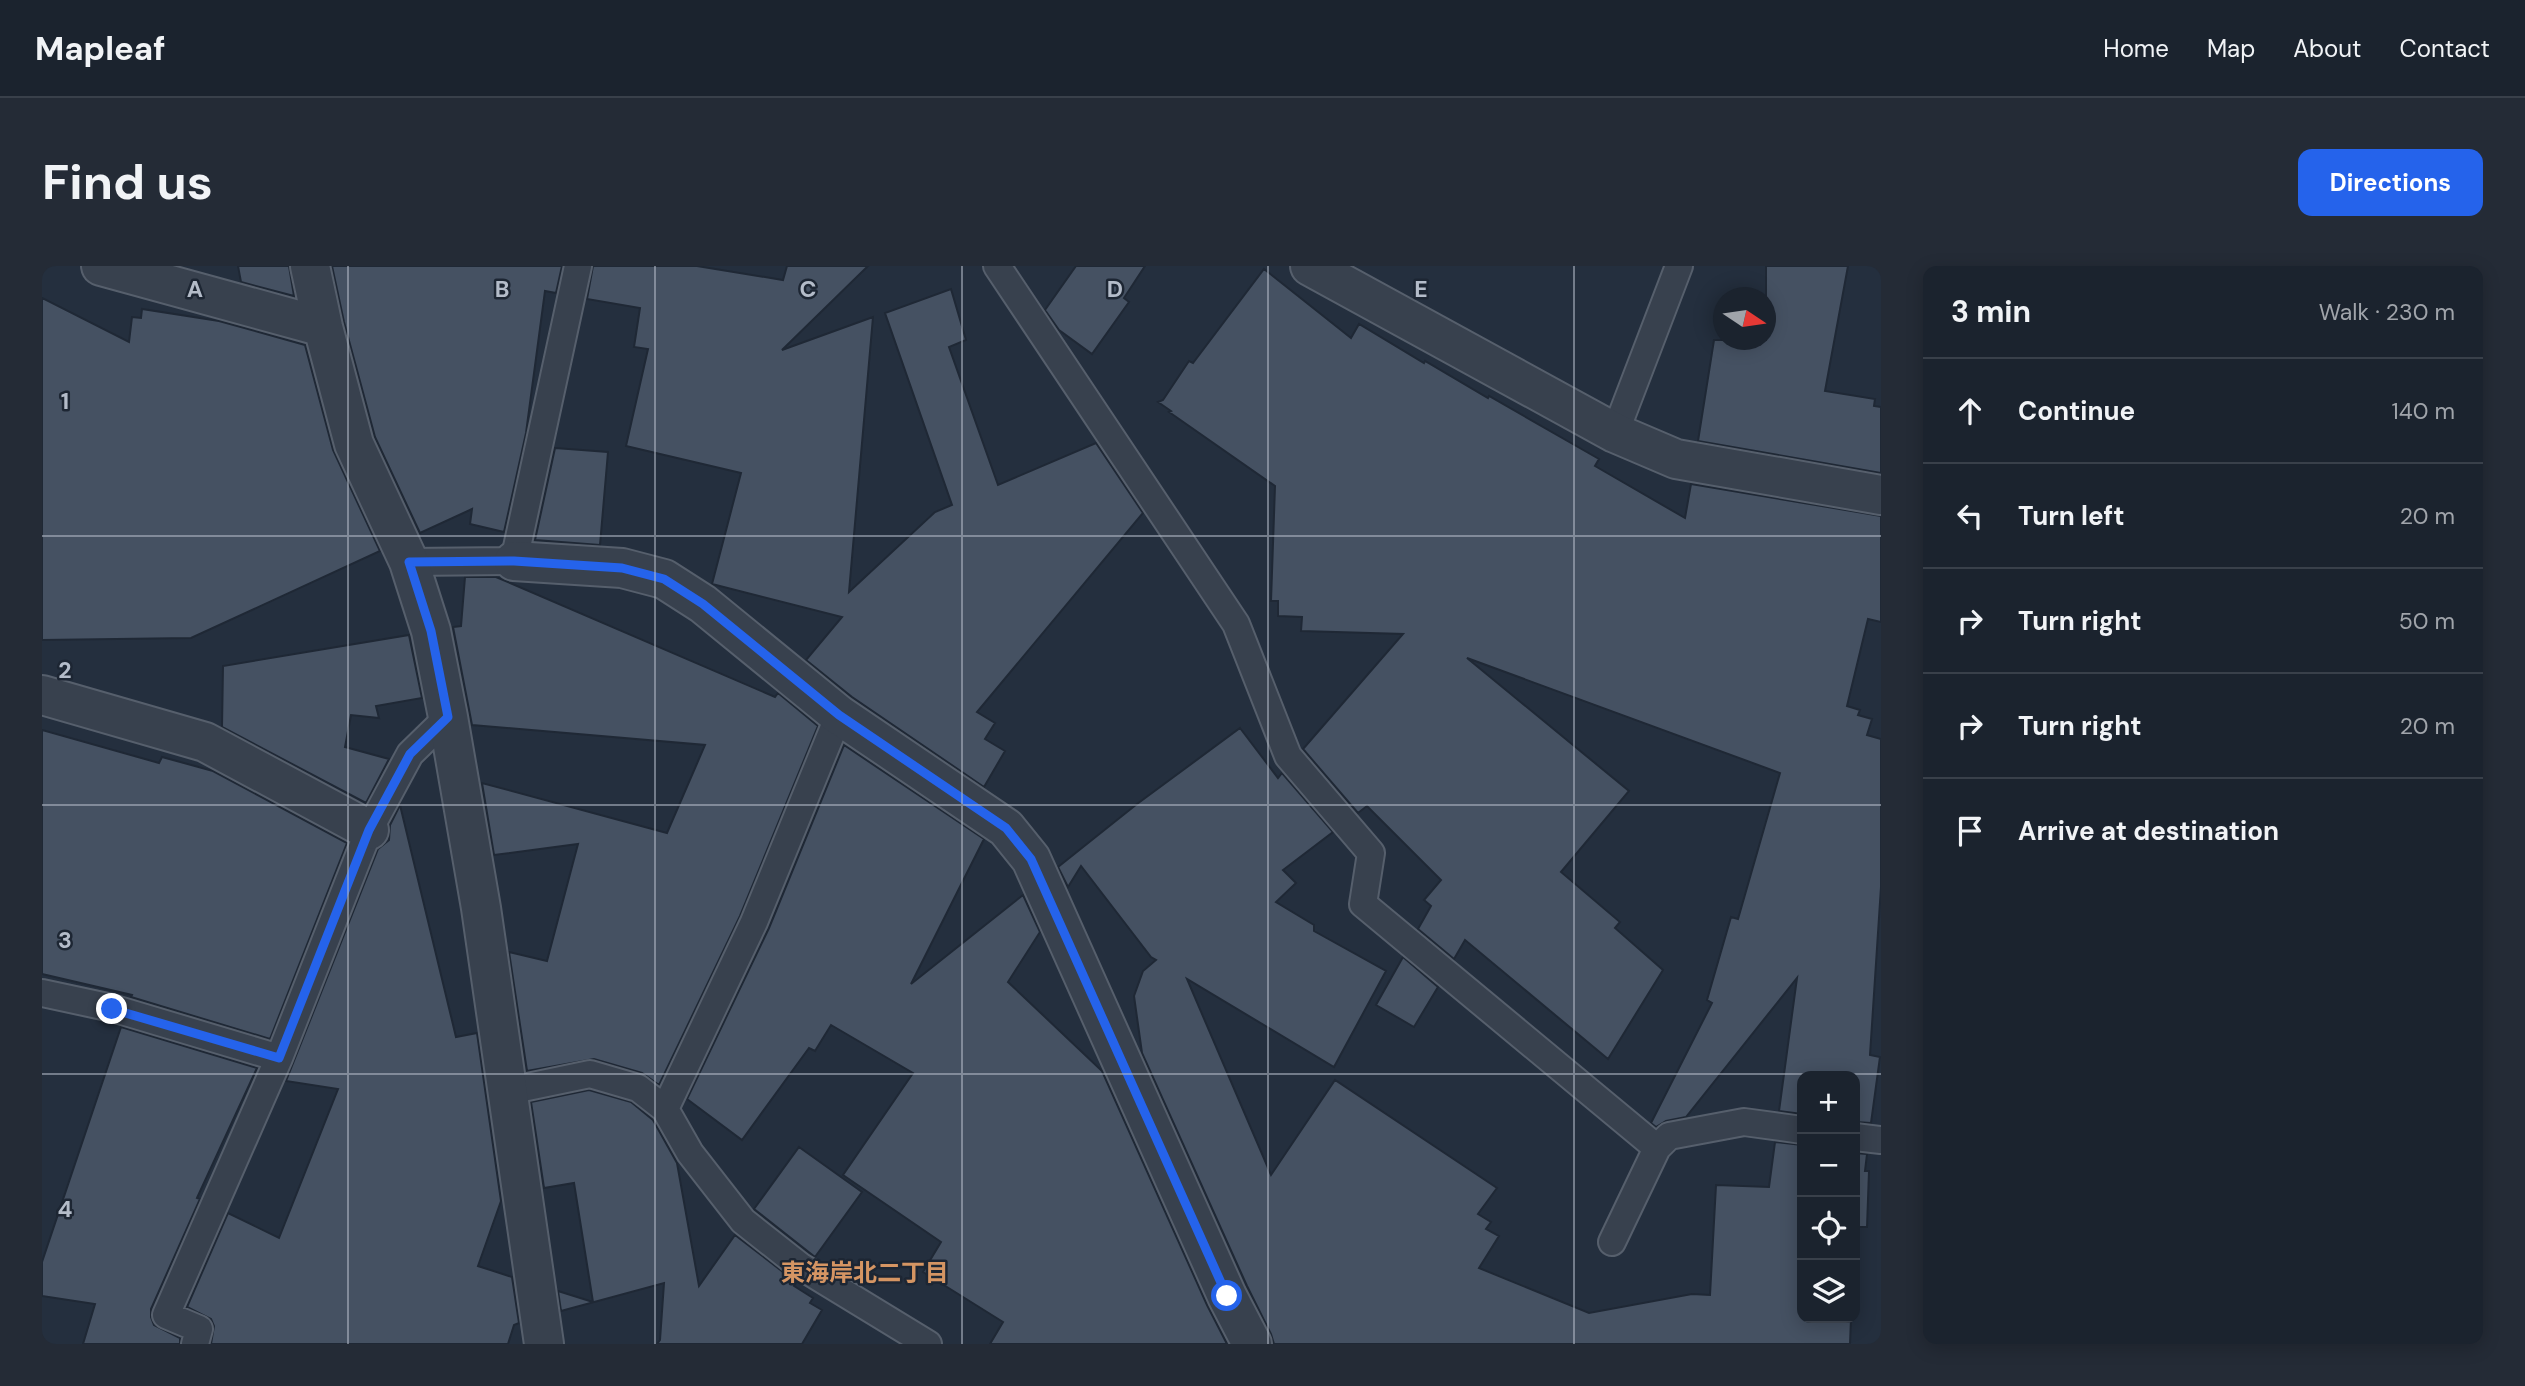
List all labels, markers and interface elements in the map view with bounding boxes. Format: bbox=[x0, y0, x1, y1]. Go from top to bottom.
text: Mapleaf bbox=[35, 27, 165, 70]
text: Home bbox=[2103, 33, 2169, 64]
text: Map bbox=[2207, 33, 2255, 64]
text: About bbox=[2293, 33, 2362, 64]
text: Contact bbox=[2400, 33, 2490, 64]
button: Directions bbox=[2298, 149, 2483, 216]
text: Find us bbox=[42, 150, 213, 214]
text: A bbox=[187, 274, 203, 304]
text: B bbox=[495, 274, 509, 304]
text: C bbox=[800, 274, 816, 304]
text: D bbox=[1107, 274, 1123, 304]
text: E bbox=[1414, 274, 1428, 304]
north arrow bbox=[1713, 287, 1776, 350]
text: 3 min bbox=[1951, 292, 2031, 331]
text: Walk · 230 m bbox=[2319, 297, 2455, 327]
text: 1 bbox=[61, 386, 69, 416]
icon: ahead bbox=[1951, 392, 1989, 430]
text: Continue bbox=[2018, 394, 2135, 428]
text: 140 m bbox=[2392, 396, 2455, 426]
icon: left bbox=[1951, 497, 1989, 535]
text: Turn left bbox=[2018, 499, 2125, 533]
text: 20 m bbox=[2400, 501, 2455, 531]
icon: right bbox=[1951, 602, 1989, 640]
text: Turn right bbox=[2018, 604, 2142, 638]
text: 50 m bbox=[2399, 606, 2455, 636]
text: 2 bbox=[58, 655, 72, 685]
icon: right bbox=[1951, 707, 1989, 745]
text: Turn right bbox=[2018, 709, 2142, 743]
text: 20 m bbox=[2400, 711, 2455, 741]
icon: arrive bbox=[1951, 812, 1989, 850]
text: Arrive at destination bbox=[2018, 814, 2279, 848]
text: 3 bbox=[58, 925, 72, 955]
route end bbox=[96, 993, 127, 1024]
map controls bbox=[1797, 1071, 1860, 1323]
button: + bbox=[1797, 1071, 1860, 1134]
button: − bbox=[1797, 1134, 1860, 1197]
text: 4 bbox=[58, 1194, 73, 1224]
button: locate bbox=[1797, 1197, 1860, 1260]
district label: 東海岸北二丁目 bbox=[781, 1257, 949, 1288]
button: layers bbox=[1797, 1260, 1860, 1323]
route start bbox=[1211, 1280, 1242, 1311]

